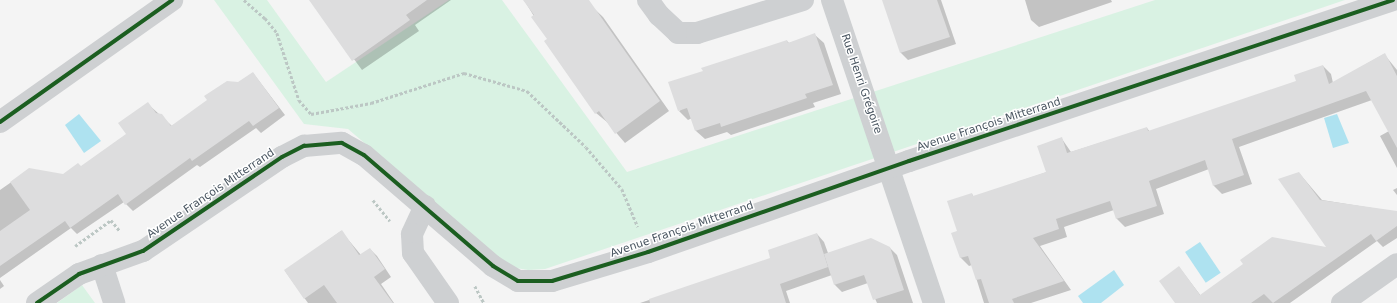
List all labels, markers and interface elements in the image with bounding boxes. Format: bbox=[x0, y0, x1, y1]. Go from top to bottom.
street label: Rue Henri Grégoire bbox=[838, 32, 884, 136]
street label: Avenue François Mitterrand bbox=[915, 95, 1063, 155]
street label: Avenue François Mitterrand bbox=[145, 146, 277, 242]
street label: Avenue François Mitterrand bbox=[609, 199, 755, 261]

